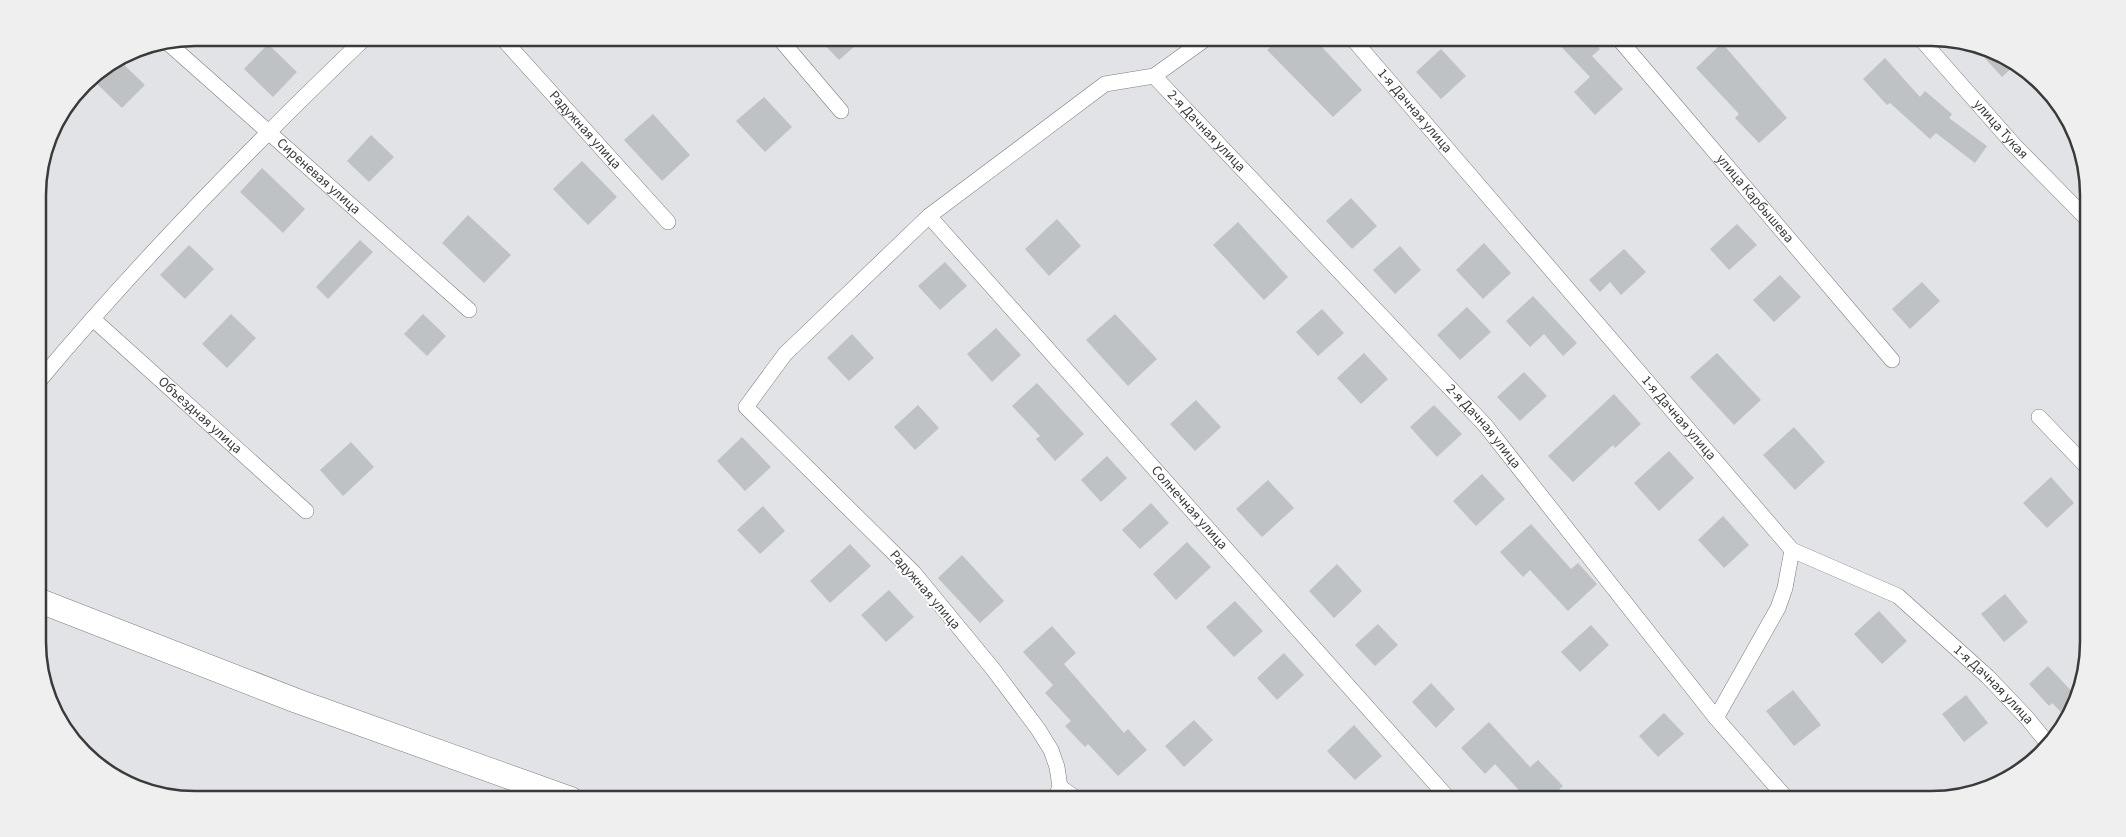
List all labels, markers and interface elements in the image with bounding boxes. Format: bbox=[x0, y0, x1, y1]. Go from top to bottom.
street label: 1-я Дачная улица bbox=[1372, 64, 1457, 158]
street label: Радужная улица bbox=[544, 86, 626, 174]
street label: 2-я Дачная улица bbox=[1163, 86, 1250, 177]
street label: улица Тукая bbox=[1969, 95, 2033, 164]
street label: Сиреневая улица bbox=[272, 134, 365, 219]
street label: улица Карбышева bbox=[1711, 150, 1798, 248]
street label: 1-я Дачная улица bbox=[1636, 371, 1721, 465]
street label: Объездная улица bbox=[153, 372, 246, 459]
street label: 2-я Дачная улица bbox=[1441, 380, 1526, 473]
street label: Солнечная улица bbox=[1146, 461, 1232, 554]
street label: Радужная улица bbox=[885, 546, 965, 634]
street label: 1-я Дачная улица bbox=[1949, 640, 2038, 729]

